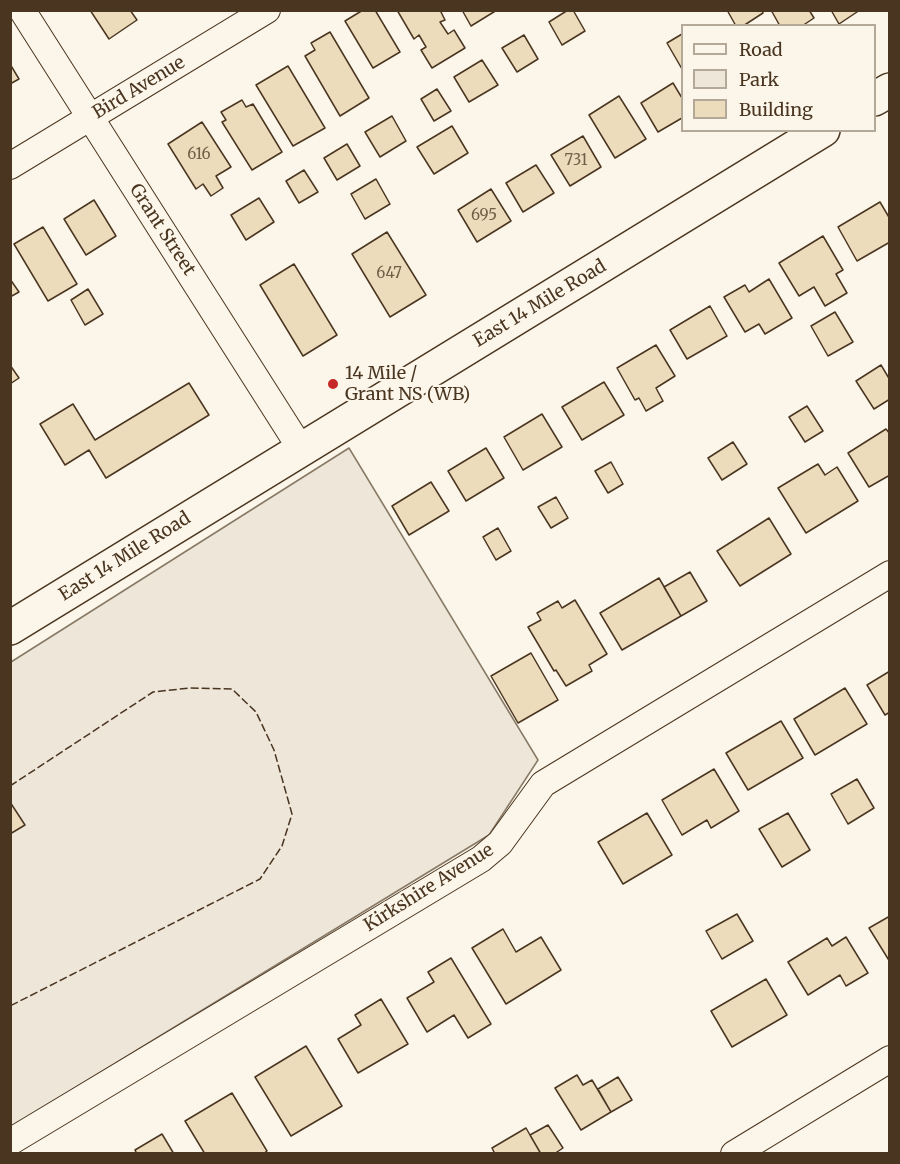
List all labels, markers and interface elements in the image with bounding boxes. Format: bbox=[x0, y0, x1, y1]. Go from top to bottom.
legend bbox=[681, 24, 876, 132]
text: Road bbox=[739, 38, 783, 61]
street label: Bird Avenue bbox=[89, 52, 189, 124]
text: Park bbox=[739, 68, 779, 91]
text: Building bbox=[739, 98, 813, 121]
house number: 616 bbox=[187, 146, 211, 164]
house number: 731 bbox=[564, 152, 588, 170]
street label: Grant Street bbox=[124, 180, 200, 280]
house number: 695 bbox=[471, 207, 497, 225]
street label: East 14 Mile Road bbox=[470, 256, 610, 352]
house number: 647 bbox=[376, 265, 402, 283]
place label: 14 Mile / Grant NS (WB) bbox=[345, 363, 470, 406]
marker: 14 Mile / Grant NS (WB) bbox=[326, 377, 340, 391]
street label: East 14 Mile Road bbox=[55, 508, 195, 606]
street label: Kirkshire Avenue bbox=[360, 839, 498, 937]

